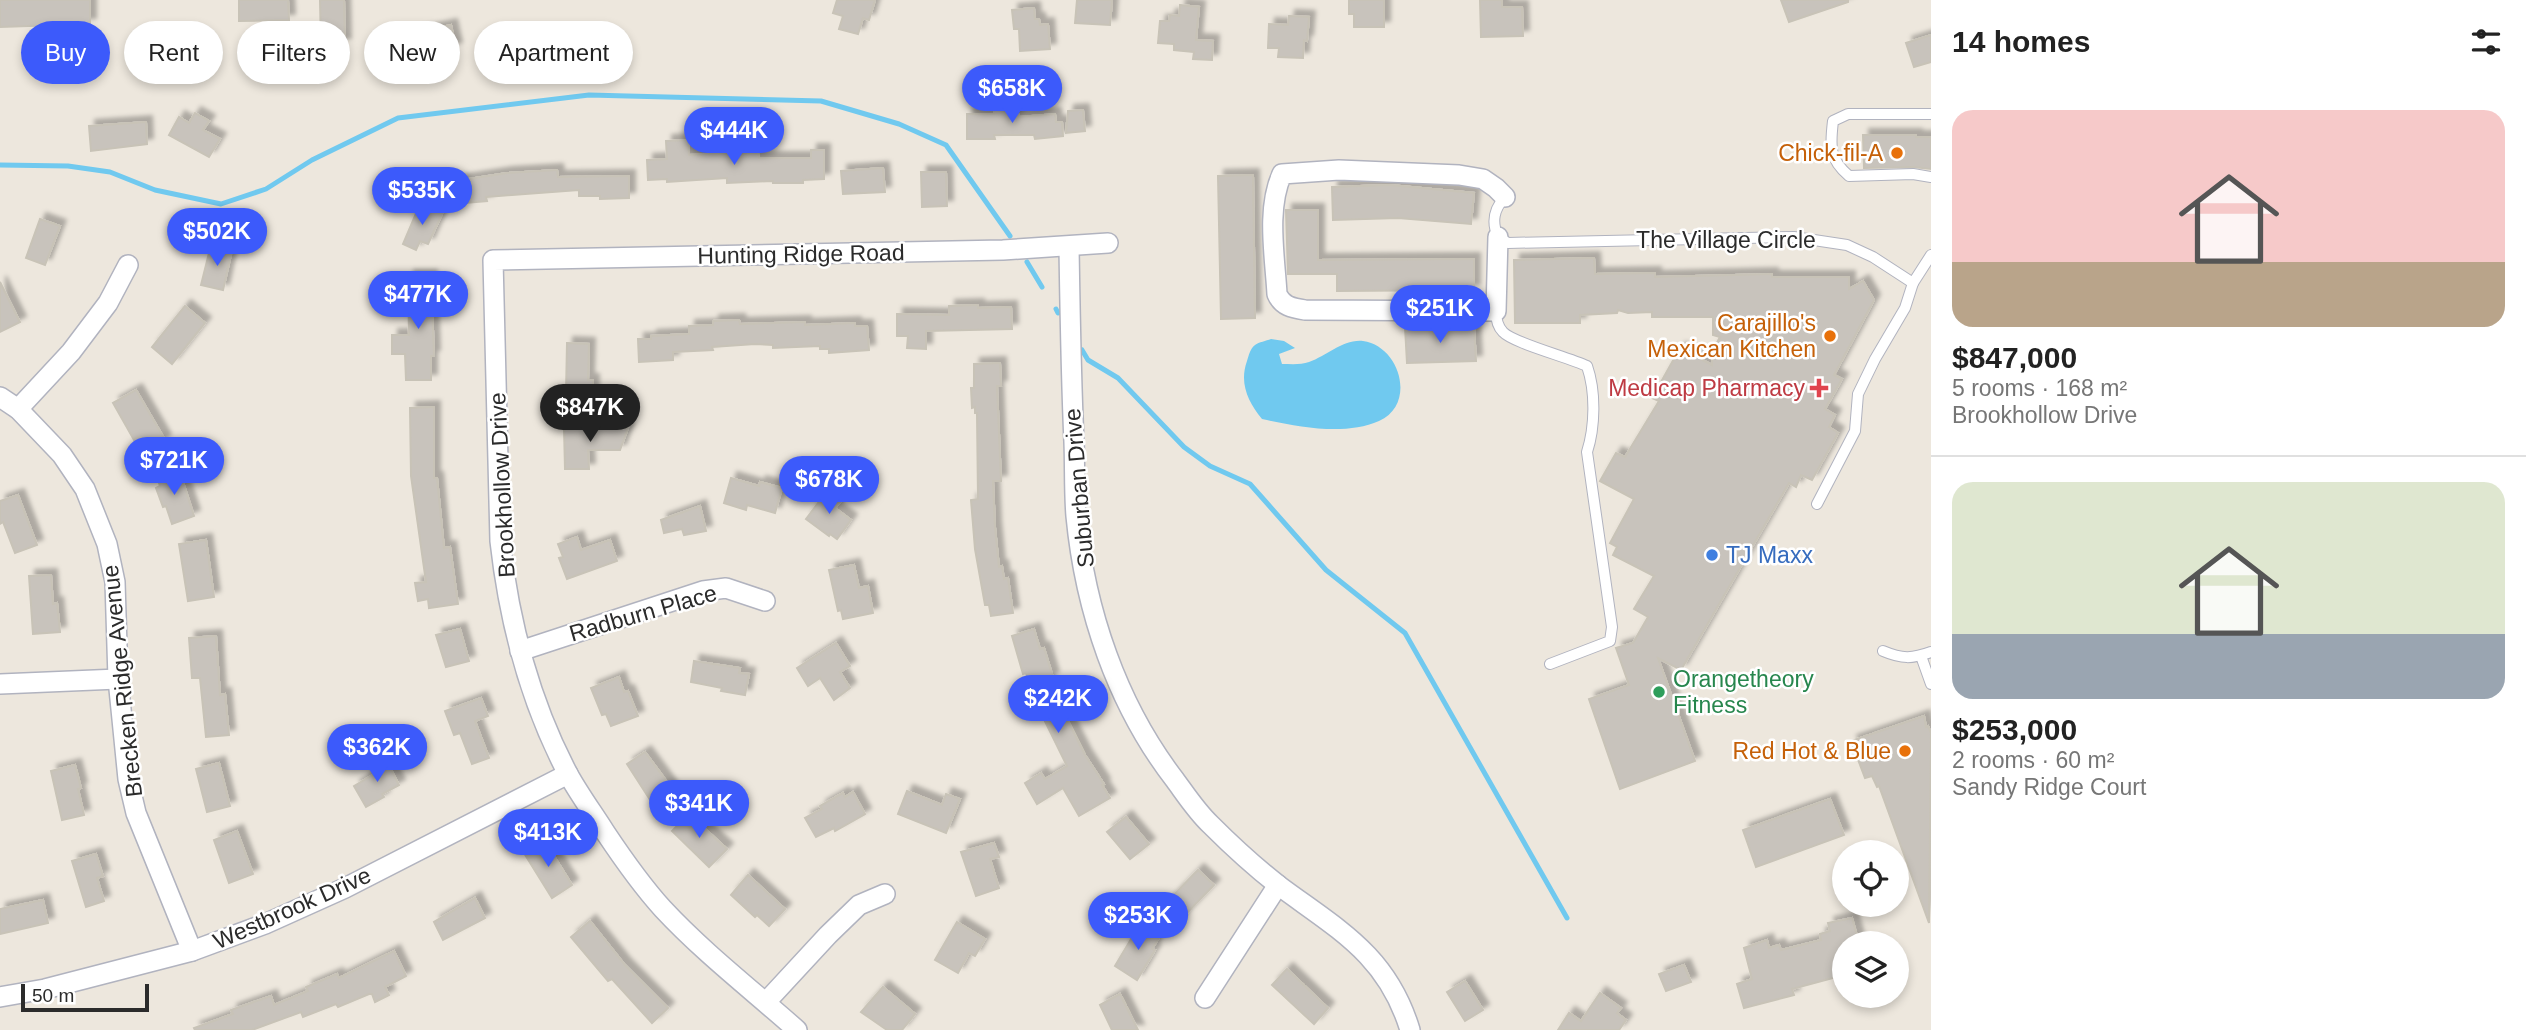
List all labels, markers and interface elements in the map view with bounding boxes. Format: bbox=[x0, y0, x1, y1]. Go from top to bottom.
chip: Buy bbox=[21, 21, 110, 84]
chip: Rent bbox=[124, 21, 223, 84]
chip: Filters bbox=[237, 21, 350, 84]
chip: New bbox=[364, 21, 460, 84]
chip: Apartment bbox=[474, 21, 633, 84]
icon: filters bbox=[2467, 23, 2505, 61]
text: 14 homes bbox=[1952, 25, 2090, 58]
pin: $658K bbox=[963, 66, 1061, 125]
text: $658K bbox=[978, 75, 1046, 101]
pin: $444K bbox=[685, 108, 783, 167]
text: $444K bbox=[700, 117, 768, 143]
place label: Chick-fil-A bbox=[1778, 140, 1884, 166]
marker: Chick-fil-A bbox=[1889, 145, 1905, 161]
icon: home bbox=[2166, 156, 2292, 282]
pin: $535K bbox=[373, 168, 471, 227]
text: $535K bbox=[388, 177, 456, 203]
pin: $502K bbox=[168, 208, 266, 268]
text: $502K bbox=[183, 218, 251, 244]
street label: The Village Circle bbox=[1636, 227, 1816, 253]
street label: Hunting Ridge Road bbox=[697, 239, 905, 269]
pin: $477K bbox=[369, 272, 467, 331]
text: $477K bbox=[384, 281, 452, 307]
pin: $251K bbox=[1391, 286, 1489, 345]
text: $251K bbox=[1406, 295, 1474, 321]
place label: Carajillo's Mexican Kitchen bbox=[1647, 310, 1816, 362]
marker: Carajillo's Mexican Kitchen bbox=[1822, 328, 1838, 344]
text: $847,000 bbox=[1952, 341, 2077, 374]
place label: Medicap Pharmacy bbox=[1608, 375, 1805, 401]
text: 5 rooms · 168 m² bbox=[1952, 375, 2127, 401]
marker: Medicap Pharmacy bbox=[1811, 380, 1827, 396]
pin: $847K bbox=[541, 384, 639, 444]
street label: Brookhollow Drive bbox=[484, 392, 520, 578]
text: $847K bbox=[556, 394, 624, 420]
text: Brookhollow Drive bbox=[1952, 402, 2137, 428]
street label: Suburban Drive bbox=[1059, 407, 1099, 569]
pin: $721K bbox=[125, 438, 223, 497]
text: $721K bbox=[140, 447, 208, 473]
pin: $678K bbox=[780, 456, 878, 516]
text: $678K bbox=[795, 466, 863, 492]
icon: home bbox=[2166, 528, 2292, 654]
place label: TJ Maxx bbox=[1726, 542, 1813, 568]
marker: TJ Maxx bbox=[1704, 547, 1720, 563]
street label: Brecken Ridge Avenue bbox=[97, 563, 147, 799]
street label: Radburn Place bbox=[566, 580, 720, 646]
place label: Orangetheory Fitness bbox=[1673, 666, 1814, 718]
pin: $242K bbox=[1009, 676, 1107, 735]
marker: Orangetheory Fitness bbox=[1651, 684, 1667, 700]
text: $242K bbox=[1024, 685, 1092, 711]
text: $253,000 bbox=[1952, 713, 2077, 746]
pin: $362K bbox=[328, 724, 426, 784]
text: $362K bbox=[343, 734, 411, 760]
place label: Red Hot & Blue bbox=[1732, 738, 1891, 764]
marker: Red Hot & Blue bbox=[1897, 743, 1913, 759]
text: 2 rooms · 60 m² bbox=[1952, 747, 2114, 773]
text: Sandy Ridge Court bbox=[1952, 774, 2146, 800]
pin: $341K bbox=[650, 780, 748, 840]
text: $341K bbox=[665, 790, 733, 816]
pin: $413K bbox=[499, 810, 597, 869]
text: $413K bbox=[514, 819, 582, 845]
map controls bbox=[1832, 840, 1909, 1008]
button: locate bbox=[1832, 840, 1909, 917]
street label: Westbrook Drive bbox=[209, 862, 375, 954]
pin: $253K bbox=[1089, 892, 1187, 952]
text: $253K bbox=[1104, 902, 1172, 928]
button: layers bbox=[1832, 931, 1909, 1008]
scale bar bbox=[21, 981, 149, 1013]
text: 50 m bbox=[32, 985, 74, 1006]

